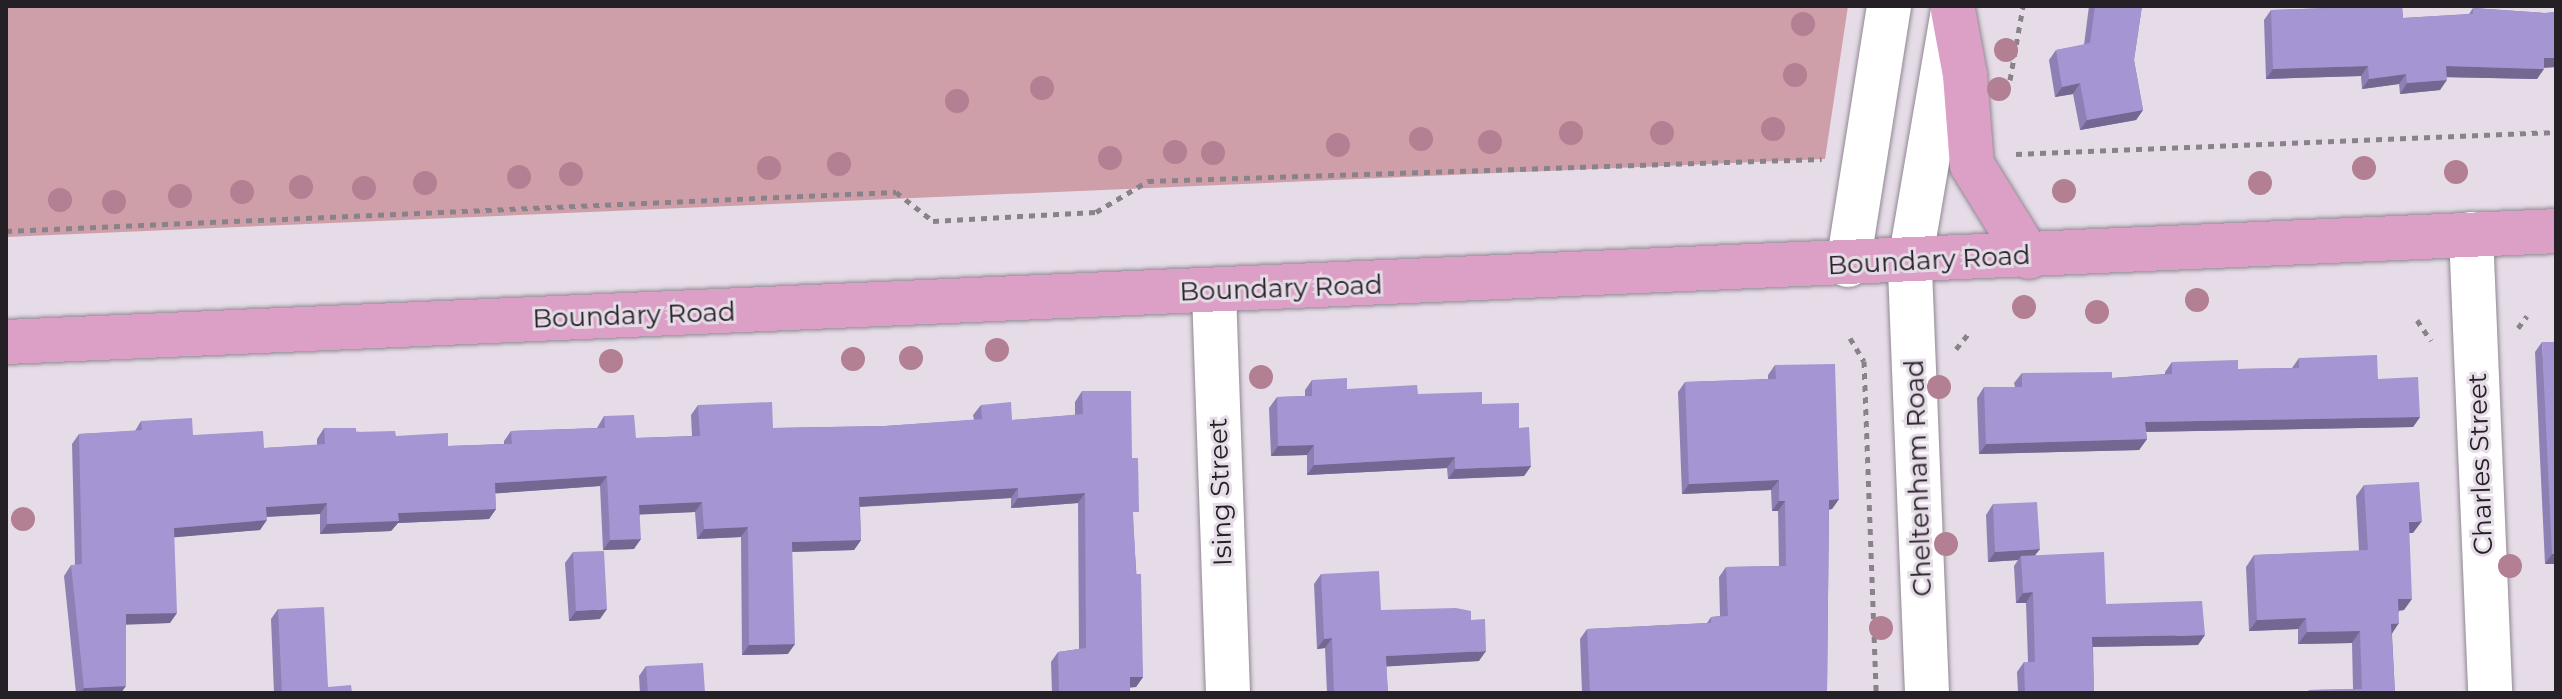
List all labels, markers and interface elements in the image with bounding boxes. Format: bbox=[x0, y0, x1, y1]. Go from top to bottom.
street label: Boundary Road bbox=[1827, 240, 2031, 282]
street label: Boundary Road bbox=[1179, 270, 1383, 308]
street label: Boundary Road bbox=[532, 297, 736, 335]
street label: Cheltenham Road bbox=[1899, 359, 1939, 597]
street label: Charles Street bbox=[2462, 372, 2500, 556]
street label: Ising Street bbox=[1203, 417, 1239, 567]

